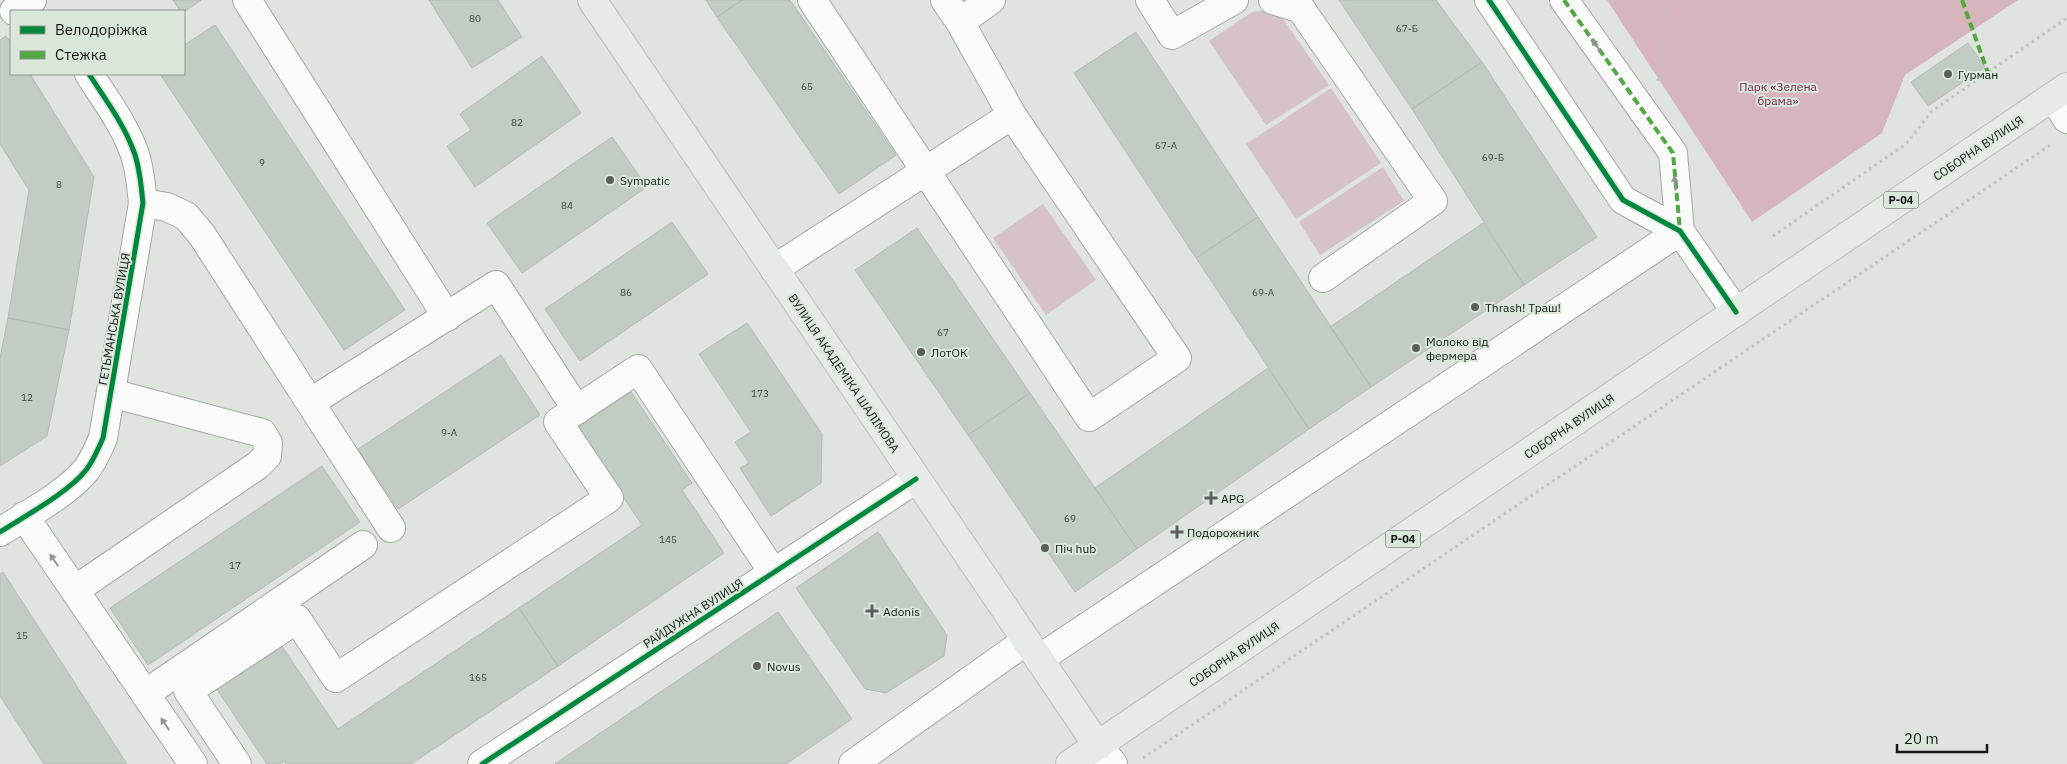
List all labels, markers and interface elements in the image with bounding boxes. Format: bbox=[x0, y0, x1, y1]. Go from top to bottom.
legend bbox=[10, 10, 185, 75]
house number: 80 bbox=[469, 12, 481, 25]
text: Велодоріжка bbox=[55, 20, 147, 39]
house number: 67-Б bbox=[1396, 22, 1418, 35]
one-way arrow bbox=[1591, 38, 1601, 52]
text: Стежка bbox=[55, 45, 107, 64]
place label: Гурман bbox=[1958, 67, 1998, 82]
marker: Гурман bbox=[1942, 68, 1954, 80]
park label: Парк «Зелена брама» bbox=[1739, 79, 1817, 108]
house number: 65 bbox=[801, 80, 813, 93]
street label: СОБОРНА ВУЛИЦЯ bbox=[1930, 112, 2026, 184]
house number: 82 bbox=[511, 116, 523, 129]
house number: 67-А bbox=[1155, 139, 1178, 152]
house number: 69-Б bbox=[1482, 151, 1504, 164]
house number: 9 bbox=[259, 156, 265, 169]
place label: Sympatic bbox=[620, 173, 670, 188]
marker: Sympatic bbox=[604, 174, 616, 186]
one-way arrow bbox=[1671, 174, 1679, 190]
house number: 8 bbox=[56, 178, 62, 191]
road number: Р-04 bbox=[1884, 192, 1918, 208]
house number: 84 bbox=[561, 199, 573, 212]
street label: ГЕТЬМАНСЬКА ВУЛИЦЯ bbox=[95, 252, 133, 386]
house number: 86 bbox=[620, 286, 632, 299]
house number: 69-А bbox=[1252, 286, 1275, 299]
street label: ВУЛИЦЯ АКАДЕМІКА ШАЛІМОВА bbox=[785, 291, 903, 455]
place label: Thrash! Траш! bbox=[1485, 300, 1561, 315]
marker: Thrash! Траш! bbox=[1469, 301, 1481, 313]
house number: 67 bbox=[937, 326, 949, 339]
place label: Молоко від фермера bbox=[1426, 334, 1489, 363]
marker: Молоко від фермера bbox=[1410, 342, 1422, 354]
place label: ЛотОК bbox=[931, 345, 968, 360]
marker: ЛотОК bbox=[915, 346, 927, 358]
house number: 173 bbox=[751, 387, 769, 400]
street label: СОБОРНА ВУЛИЦЯ bbox=[1521, 390, 1617, 462]
house number: 12 bbox=[21, 391, 33, 404]
house number: 9-А bbox=[441, 426, 458, 439]
place label: APG bbox=[1221, 491, 1244, 506]
marker: APG bbox=[1205, 492, 1217, 504]
house number: 69 bbox=[1064, 512, 1076, 525]
place label: Подорожник bbox=[1187, 525, 1260, 540]
marker: Подорожник bbox=[1171, 526, 1183, 538]
road number: Р-04 bbox=[1386, 530, 1420, 548]
house number: 145 bbox=[659, 533, 677, 546]
place label: Піч hub bbox=[1055, 541, 1096, 556]
marker: Піч hub bbox=[1039, 542, 1051, 554]
one-way arrow bbox=[49, 553, 59, 567]
house number: 17 bbox=[229, 559, 241, 572]
street label: РАЙДУЖНА ВУЛИЦЯ bbox=[640, 575, 746, 651]
marker: Adonis bbox=[865, 604, 879, 618]
place label: Adonis bbox=[883, 604, 920, 619]
street label: СОБОРНА ВУЛИЦЯ bbox=[1186, 618, 1282, 690]
house number: 15 bbox=[16, 629, 28, 642]
place label: Novus bbox=[767, 659, 801, 674]
marker: Novus bbox=[751, 660, 763, 672]
house number: 165 bbox=[469, 671, 487, 684]
one-way arrow bbox=[160, 717, 170, 730]
scale bar bbox=[1897, 722, 1987, 754]
text: 20 m bbox=[1904, 729, 1939, 748]

